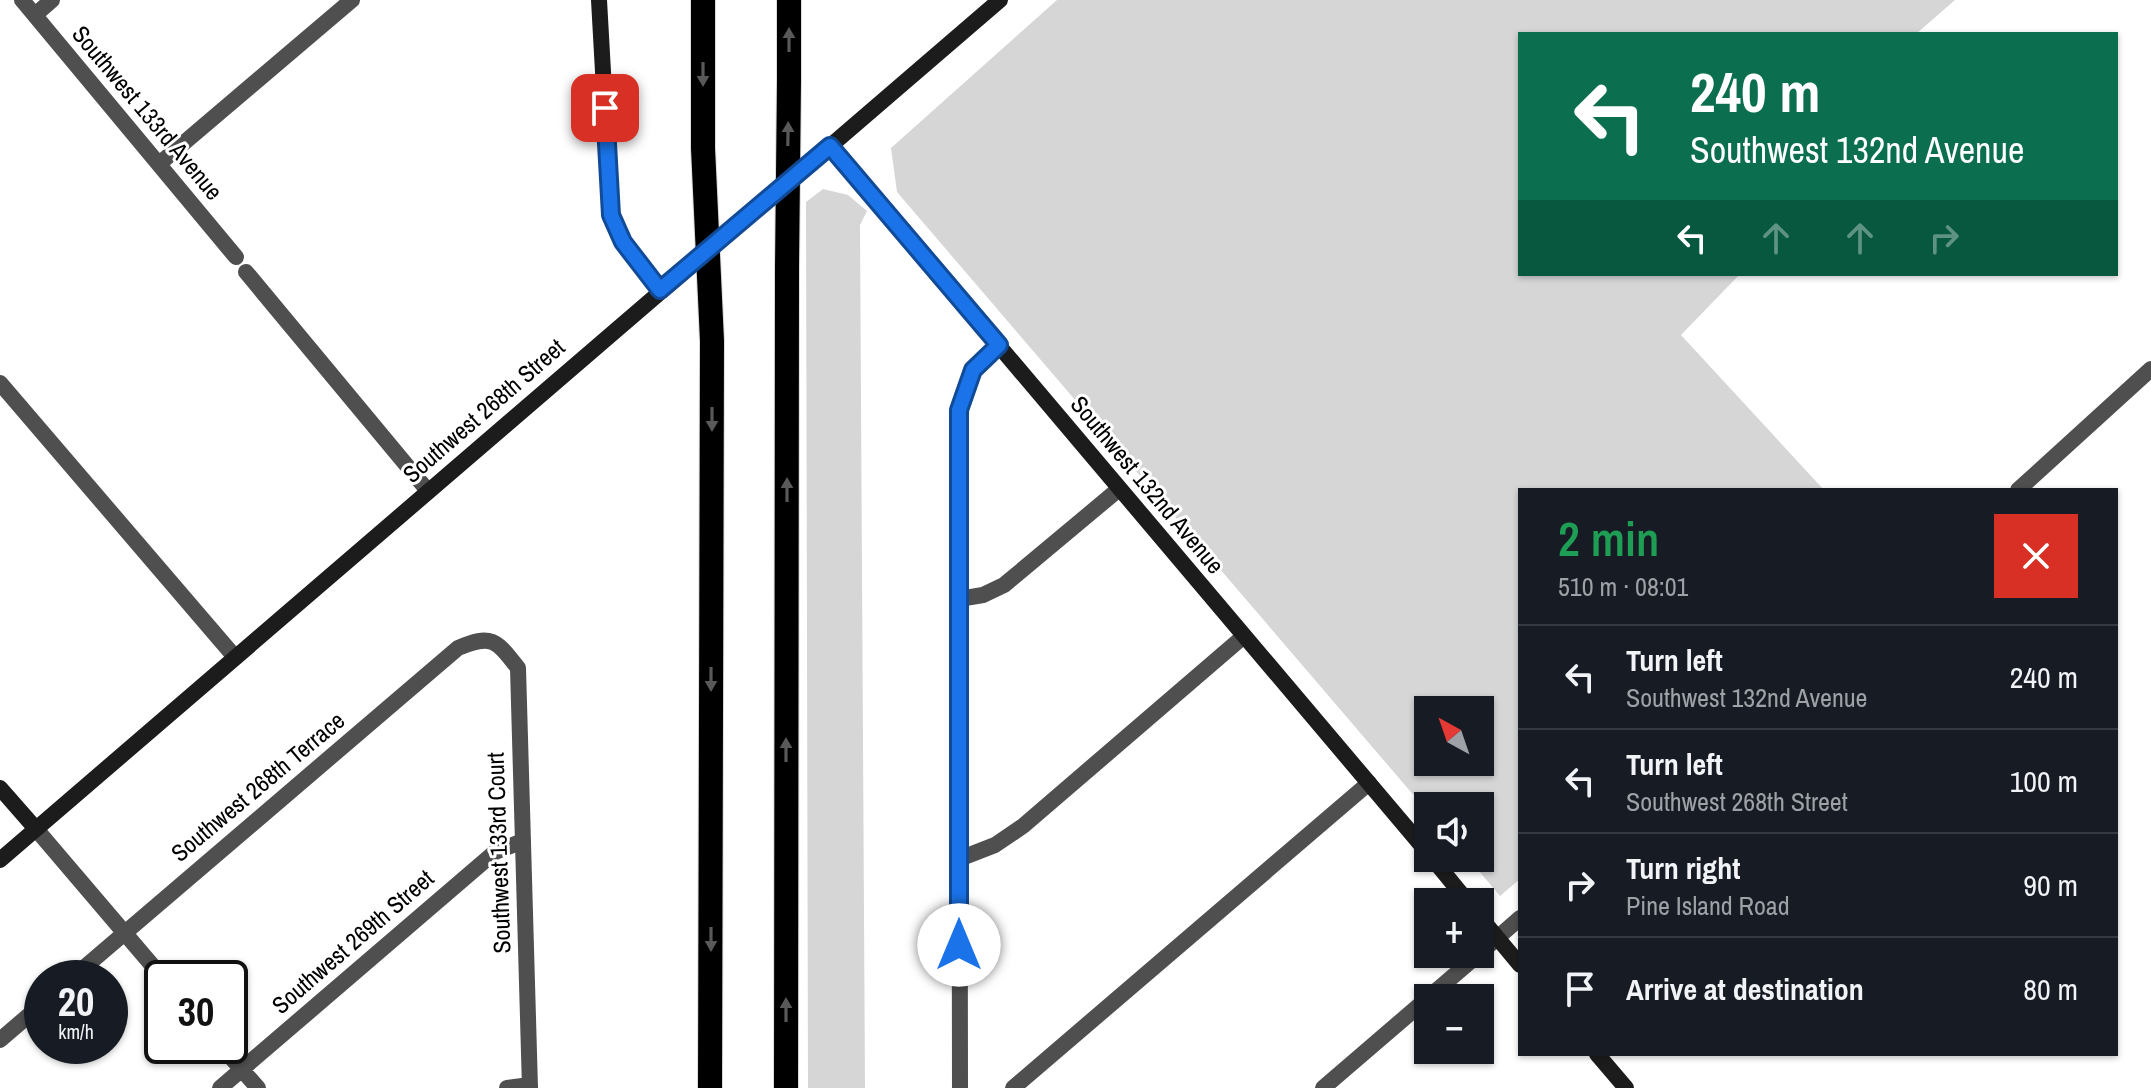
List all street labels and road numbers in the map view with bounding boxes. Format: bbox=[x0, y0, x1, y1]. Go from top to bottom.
street label: Southwest 133rd Avenue bbox=[65, 18, 230, 206]
street label: Southwest 268th Street bbox=[396, 331, 571, 489]
street label: Southwest 132nd Avenue bbox=[1064, 389, 1232, 580]
street label: Southwest 268th Terrace bbox=[164, 704, 351, 868]
street label: Southwest 133rd Court bbox=[478, 751, 518, 954]
street label: Southwest 269th Street bbox=[265, 862, 440, 1020]

